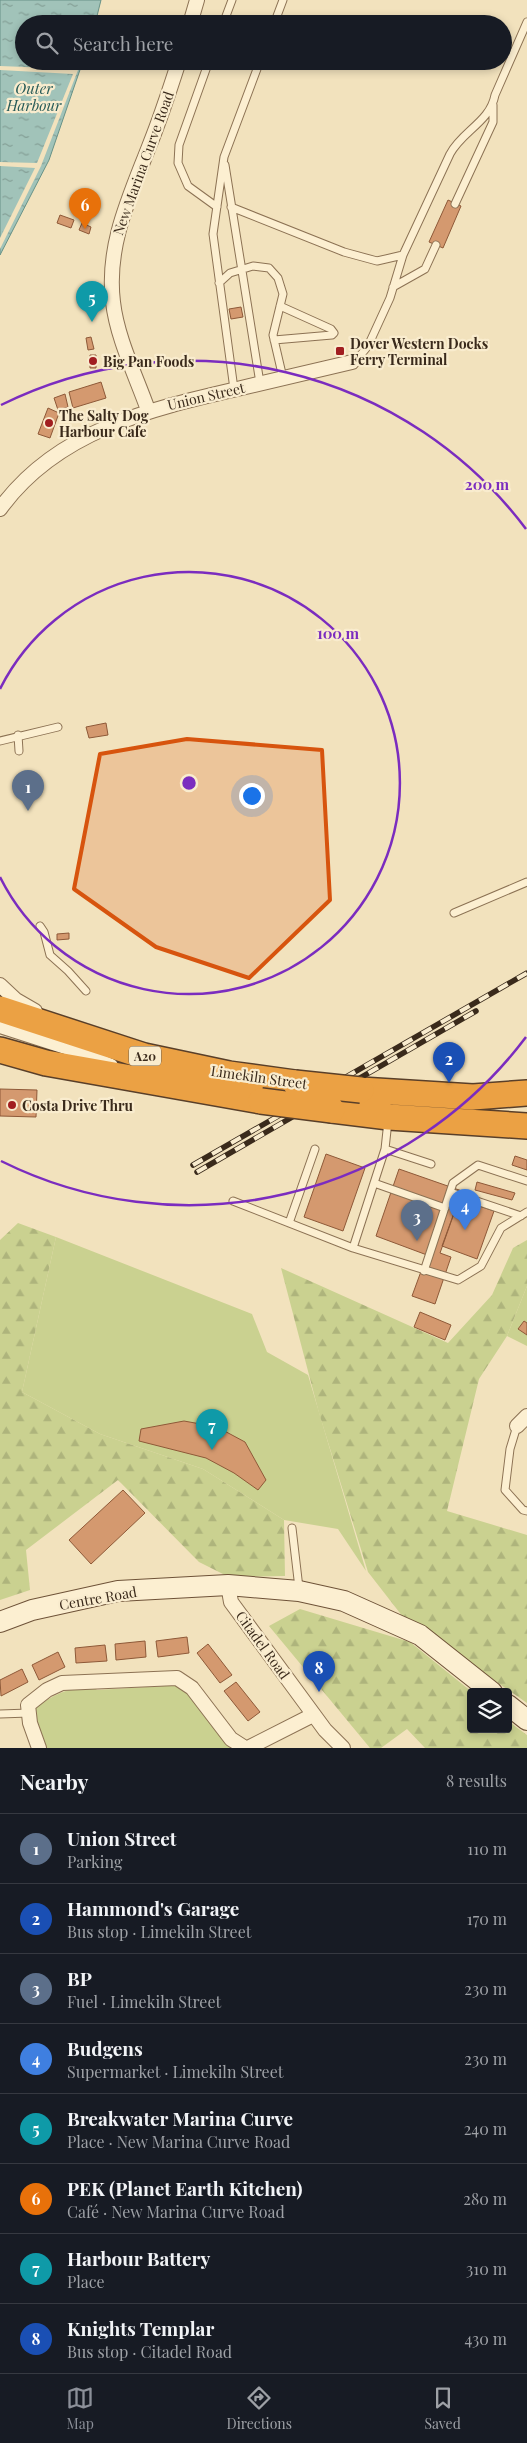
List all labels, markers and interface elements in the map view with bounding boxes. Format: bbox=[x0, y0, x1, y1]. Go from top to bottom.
search box bbox=[15, 15, 512, 70]
icon: search bbox=[33, 29, 61, 57]
text: Search here bbox=[73, 30, 173, 56]
water label: Outer Harbour bbox=[6, 78, 62, 115]
street label: New Marina Curve Road bbox=[108, 88, 178, 238]
pin: 6 bbox=[69, 188, 101, 229]
pin: 5 bbox=[76, 281, 108, 322]
place label: Dover Western Docks Ferry Terminal bbox=[350, 334, 488, 369]
marker: Dover Western Docks Ferry Terminal bbox=[334, 345, 346, 357]
place label: Big Pan Foods bbox=[103, 352, 194, 371]
marker: Big Pan Foods bbox=[87, 355, 99, 367]
street label: Union Street bbox=[165, 378, 248, 414]
place label: The Salty Dog Harbour Cafe bbox=[59, 406, 149, 441]
marker: The Salty Dog Harbour Cafe bbox=[43, 417, 55, 429]
text: 200 m bbox=[465, 474, 510, 494]
text: 100 m bbox=[317, 623, 360, 643]
pin: 1 bbox=[12, 770, 44, 811]
centre of rings bbox=[180, 774, 198, 792]
your location bbox=[239, 783, 265, 809]
pin: 2 bbox=[433, 1042, 465, 1083]
road number: A20 bbox=[129, 1046, 161, 1066]
street label: Limekiln Street bbox=[210, 1061, 309, 1093]
place label: Costa Drive Thru bbox=[22, 1096, 134, 1115]
marker: Costa Drive Thru bbox=[6, 1099, 18, 1111]
pin: 4 bbox=[449, 1189, 481, 1230]
pin: 3 bbox=[401, 1200, 433, 1241]
pin: 7 bbox=[196, 1409, 228, 1450]
street label: Centre Road bbox=[58, 1582, 138, 1614]
street label: Citadel Road bbox=[232, 1607, 294, 1683]
pin: 8 bbox=[303, 1651, 335, 1692]
map controls bbox=[467, 1688, 512, 1733]
button: layers bbox=[467, 1688, 512, 1733]
text: Nearby bbox=[20, 1767, 89, 1795]
text: 8 results bbox=[446, 1770, 507, 1791]
text: Union Street bbox=[67, 1825, 176, 1851]
text: 1 bbox=[33, 1838, 39, 1859]
text: 110 m bbox=[467, 1838, 507, 1859]
text: Parking bbox=[67, 1851, 122, 1872]
text: Hammond's Garage bbox=[67, 1895, 239, 1921]
text: 2 bbox=[32, 1908, 40, 1929]
text: 170 m bbox=[467, 1908, 507, 1929]
text: Bus stop · Limekiln Street bbox=[67, 1921, 251, 1942]
text: BP bbox=[67, 1965, 92, 1991]
text: 3 bbox=[32, 1978, 40, 1999]
text: 230 m bbox=[464, 1978, 507, 1999]
text: Fuel · Limekiln Street bbox=[67, 1991, 221, 2012]
text: Budgens bbox=[67, 2035, 143, 2061]
text: 4 bbox=[32, 2048, 40, 2069]
text: 230 m bbox=[464, 2048, 507, 2069]
text: Supermarket · Limekiln Street bbox=[67, 2061, 283, 2082]
text: Breakwater Marina Curve bbox=[67, 2105, 293, 2131]
text: 5 bbox=[32, 2118, 40, 2139]
text: 240 m bbox=[464, 2118, 507, 2139]
text: Place · New Marina Curve Road bbox=[67, 2131, 290, 2152]
text: PEK (Planet Earth Kitchen) bbox=[67, 2175, 303, 2201]
text: 6 bbox=[32, 2188, 40, 2209]
text: 280 m bbox=[463, 2188, 507, 2209]
text: Café · New Marina Curve Road bbox=[67, 2201, 285, 2222]
text: Harbour Battery bbox=[67, 2245, 210, 2271]
text: 7 bbox=[32, 2258, 40, 2279]
text: 310 m bbox=[466, 2258, 507, 2279]
text: Place bbox=[67, 2271, 105, 2292]
text: Knights Templar bbox=[67, 2315, 214, 2341]
text: 8 bbox=[32, 2328, 40, 2349]
text: 430 m bbox=[464, 2328, 507, 2349]
text: Bus stop · Citadel Road bbox=[67, 2341, 232, 2362]
tab: Map bbox=[66, 2384, 94, 2433]
tab: Directions bbox=[227, 2384, 292, 2433]
tab: Saved bbox=[424, 2384, 461, 2433]

